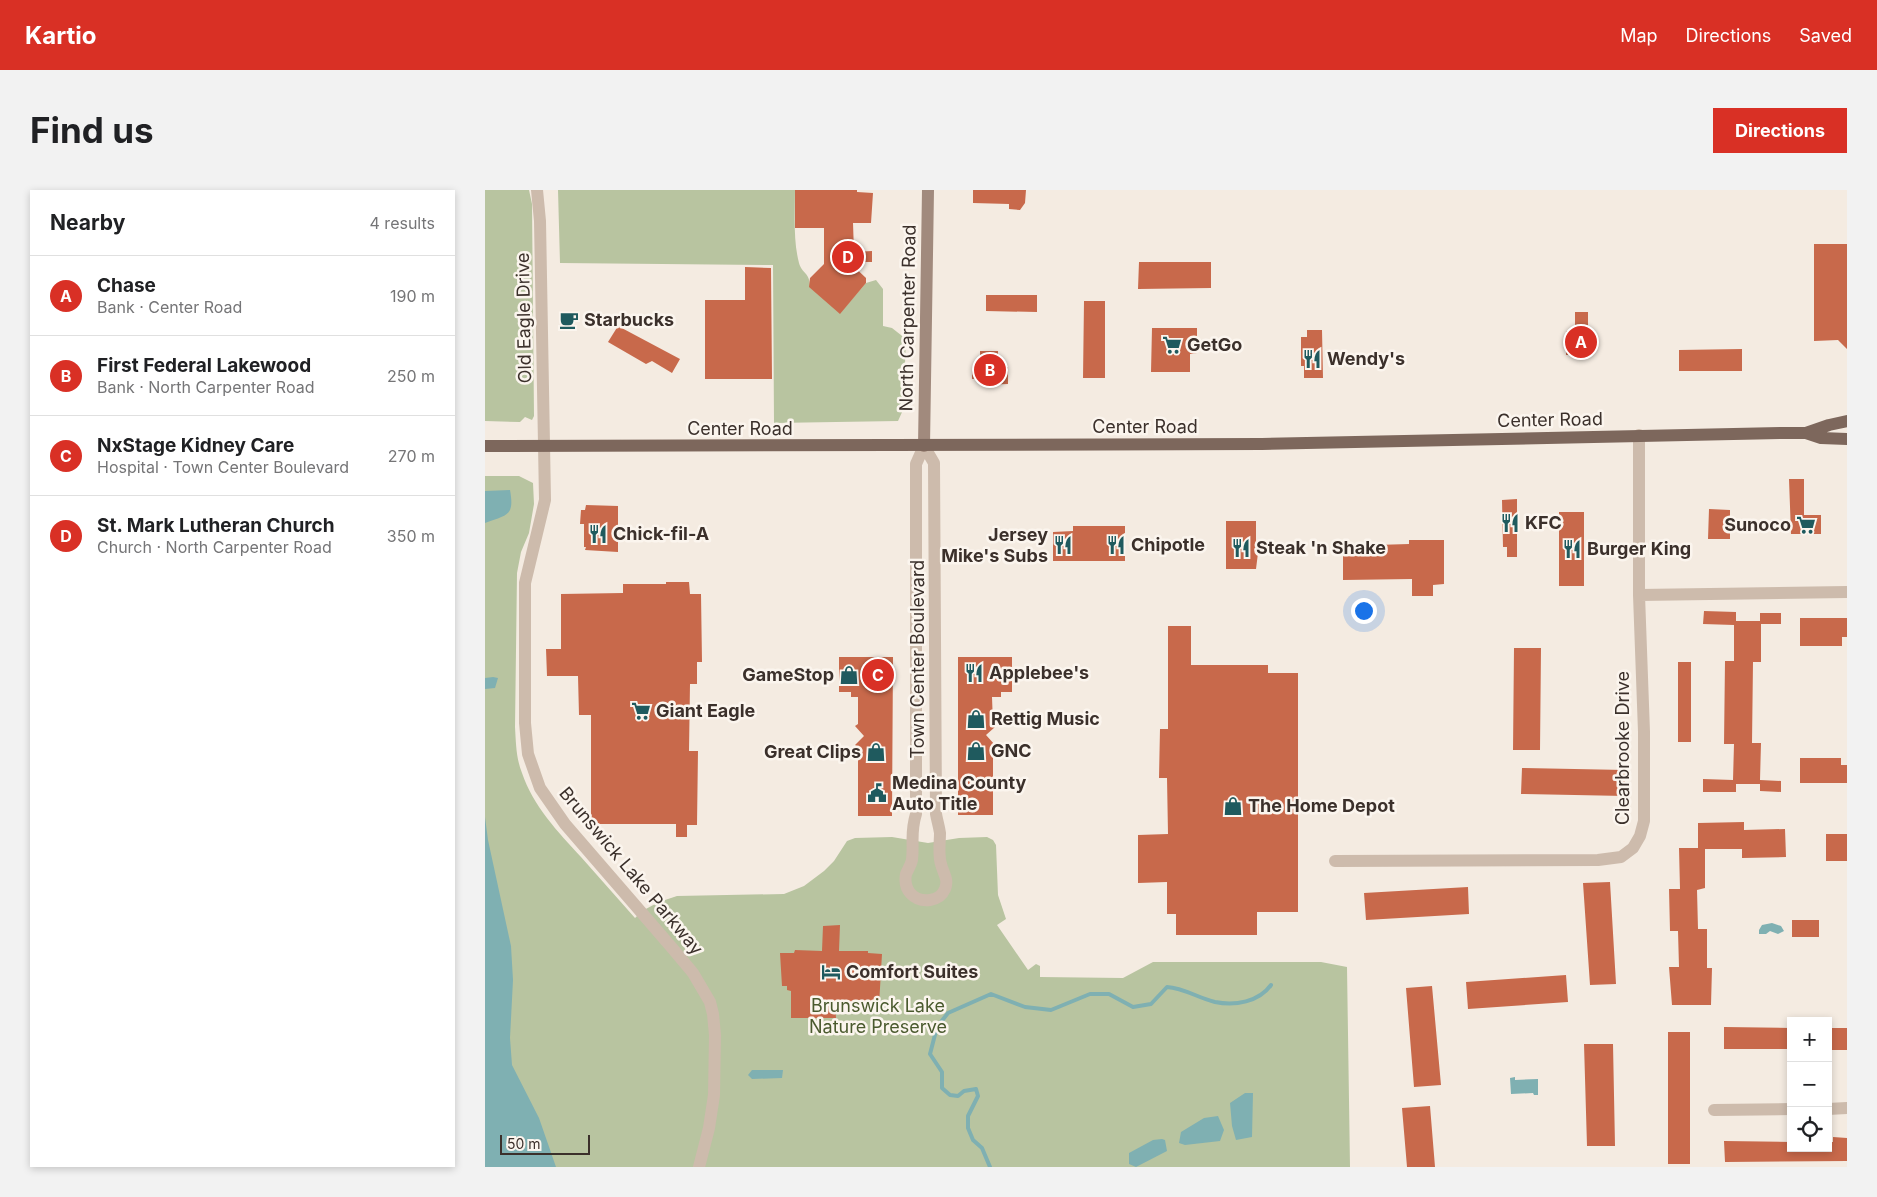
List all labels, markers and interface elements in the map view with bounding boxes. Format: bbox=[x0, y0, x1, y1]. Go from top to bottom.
text: Kartio bbox=[25, 21, 96, 50]
text: Map bbox=[1620, 25, 1658, 46]
text: Directions bbox=[1686, 25, 1771, 46]
text: Saved bbox=[1799, 25, 1852, 46]
button: Directions bbox=[1713, 108, 1847, 153]
text: Find us bbox=[30, 109, 154, 151]
text: Nearby bbox=[50, 210, 125, 235]
text: 4 results bbox=[370, 213, 435, 233]
street label: North Carpenter Road bbox=[895, 224, 920, 412]
pin: D bbox=[832, 238, 864, 276]
street label: Old Eagle Drive bbox=[512, 252, 535, 384]
text: Chase bbox=[97, 274, 156, 297]
text: A bbox=[60, 286, 72, 306]
text: 190 m bbox=[390, 286, 435, 306]
text: Bank · Center Road bbox=[97, 297, 242, 317]
cafe icon: Starbucks bbox=[558, 309, 580, 331]
place label: Starbucks bbox=[584, 309, 674, 330]
pin: A bbox=[1565, 323, 1597, 361]
supermarket icon: GetGo bbox=[1161, 334, 1183, 356]
place label: GetGo bbox=[1187, 334, 1242, 355]
restaurant icon: Wendy's bbox=[1301, 348, 1323, 370]
place label: Wendy's bbox=[1327, 348, 1405, 369]
pin: B bbox=[974, 351, 1006, 389]
text: First Federal Lakewood bbox=[97, 354, 311, 377]
text: B bbox=[61, 366, 71, 386]
text: 250 m bbox=[387, 366, 435, 386]
text: Bank · North Carpenter Road bbox=[97, 377, 314, 397]
street label: Center Road bbox=[1497, 408, 1603, 431]
street label: Center Road bbox=[1092, 416, 1198, 437]
street label: Center Road bbox=[687, 418, 793, 439]
text: NxStage Kidney Care bbox=[97, 434, 294, 457]
text: C bbox=[60, 446, 72, 466]
text: 270 m bbox=[388, 446, 435, 466]
text: Hospital · Town Center Boulevard bbox=[97, 457, 349, 477]
restaurant icon: KFC bbox=[1499, 512, 1521, 534]
place label: KFC bbox=[1525, 512, 1562, 533]
text: St. Mark Lutheran Church bbox=[97, 514, 335, 537]
place label: Sunoco bbox=[1724, 514, 1791, 535]
supermarket icon: Sunoco bbox=[1795, 514, 1817, 536]
restaurant icon: Chick-fil-A bbox=[587, 523, 609, 545]
place label: Chick-fil-A bbox=[613, 523, 709, 544]
place label: Jersey Mike's Subs bbox=[941, 524, 1048, 566]
text: D bbox=[60, 526, 72, 546]
text: 350 m bbox=[387, 526, 435, 546]
restaurant icon: Jersey Mike's Subs bbox=[1052, 534, 1074, 556]
restaurant icon: Chipotle bbox=[1105, 534, 1127, 556]
place label: Chipotle bbox=[1131, 534, 1205, 555]
text: Church · North Carpenter Road bbox=[97, 537, 332, 557]
restaurant icon: Steak 'n Shake bbox=[1230, 537, 1252, 559]
place label: Steak 'n Shake bbox=[1256, 537, 1386, 558]
restaurant icon: Burger King bbox=[1561, 538, 1583, 560]
place label: Burger King bbox=[1587, 538, 1691, 559]
street label: Town Center Boulevard bbox=[907, 560, 928, 758]
your location bbox=[1351, 598, 1377, 624]
pin: C bbox=[862, 656, 894, 694]
restaurant icon: Applebee's bbox=[963, 662, 985, 684]
place label: Applebee's bbox=[989, 662, 1089, 683]
place label: GameStop bbox=[742, 664, 834, 685]
shop icon: GameStop bbox=[838, 664, 860, 686]
street label: Clearbrooke Drive bbox=[1612, 671, 1633, 825]
supermarket icon: Giant Eagle bbox=[630, 700, 652, 722]
place label: Giant Eagle bbox=[656, 700, 756, 721]
shop icon: Rettig Music bbox=[965, 708, 987, 730]
place label: Rettig Music bbox=[991, 708, 1100, 729]
shop icon: GNC bbox=[965, 740, 987, 762]
place label: GNC bbox=[991, 740, 1032, 761]
place label: Great Clips bbox=[764, 741, 861, 762]
shop icon: Great Clips bbox=[865, 741, 887, 763]
place label: Medina County Auto Title bbox=[892, 772, 1026, 814]
public building icon: Medina County Auto Title bbox=[866, 782, 888, 804]
street label: Brunswick Lake Parkway bbox=[555, 783, 708, 959]
shop icon: The Home Depot bbox=[1222, 795, 1244, 817]
place label: The Home Depot bbox=[1248, 795, 1395, 816]
hotel icon: Comfort Suites bbox=[820, 961, 842, 983]
place label: Comfort Suites bbox=[846, 961, 978, 982]
park label: Brunswick Lake Nature Preserve bbox=[809, 995, 947, 1037]
map controls bbox=[1787, 1017, 1832, 1152]
button: + bbox=[1787, 1017, 1832, 1062]
button: − bbox=[1787, 1062, 1832, 1107]
button: locate bbox=[1787, 1107, 1832, 1152]
scale bar bbox=[500, 1132, 590, 1155]
text: 50 m bbox=[507, 1135, 541, 1152]

